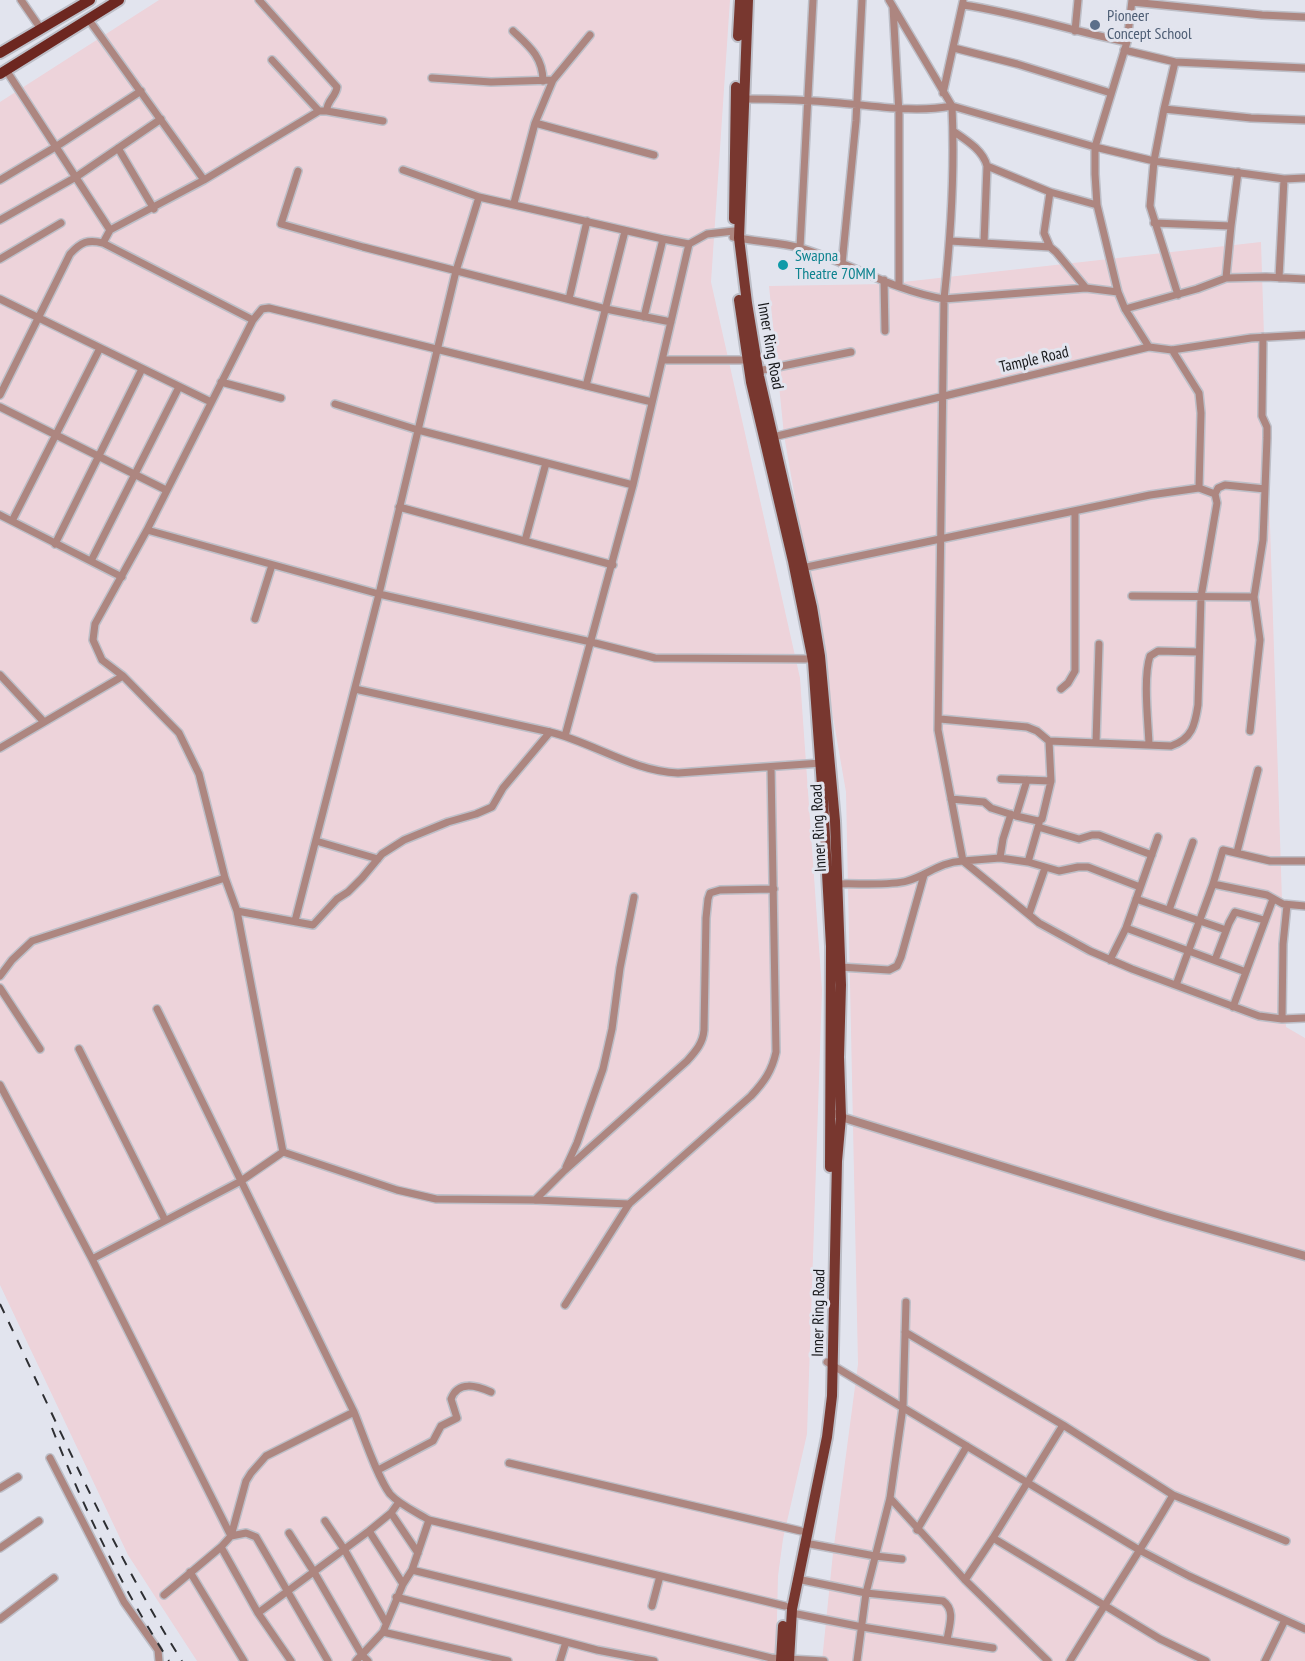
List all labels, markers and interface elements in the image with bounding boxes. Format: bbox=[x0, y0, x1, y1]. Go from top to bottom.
place label: Pioneer Concept School bbox=[1107, 6, 1192, 44]
marker: Pioneer Concept School bbox=[1088, 18, 1102, 32]
place label: Swapna Theatre 70MM bbox=[795, 246, 876, 284]
marker: Swapna Theatre 70MM bbox=[776, 258, 790, 272]
street label: Inner Ring Road bbox=[753, 301, 787, 391]
street label: Tample Road bbox=[997, 343, 1071, 377]
street label: Inner Ring Road bbox=[807, 784, 831, 872]
street label: Inner Ring Road bbox=[809, 1269, 829, 1357]

